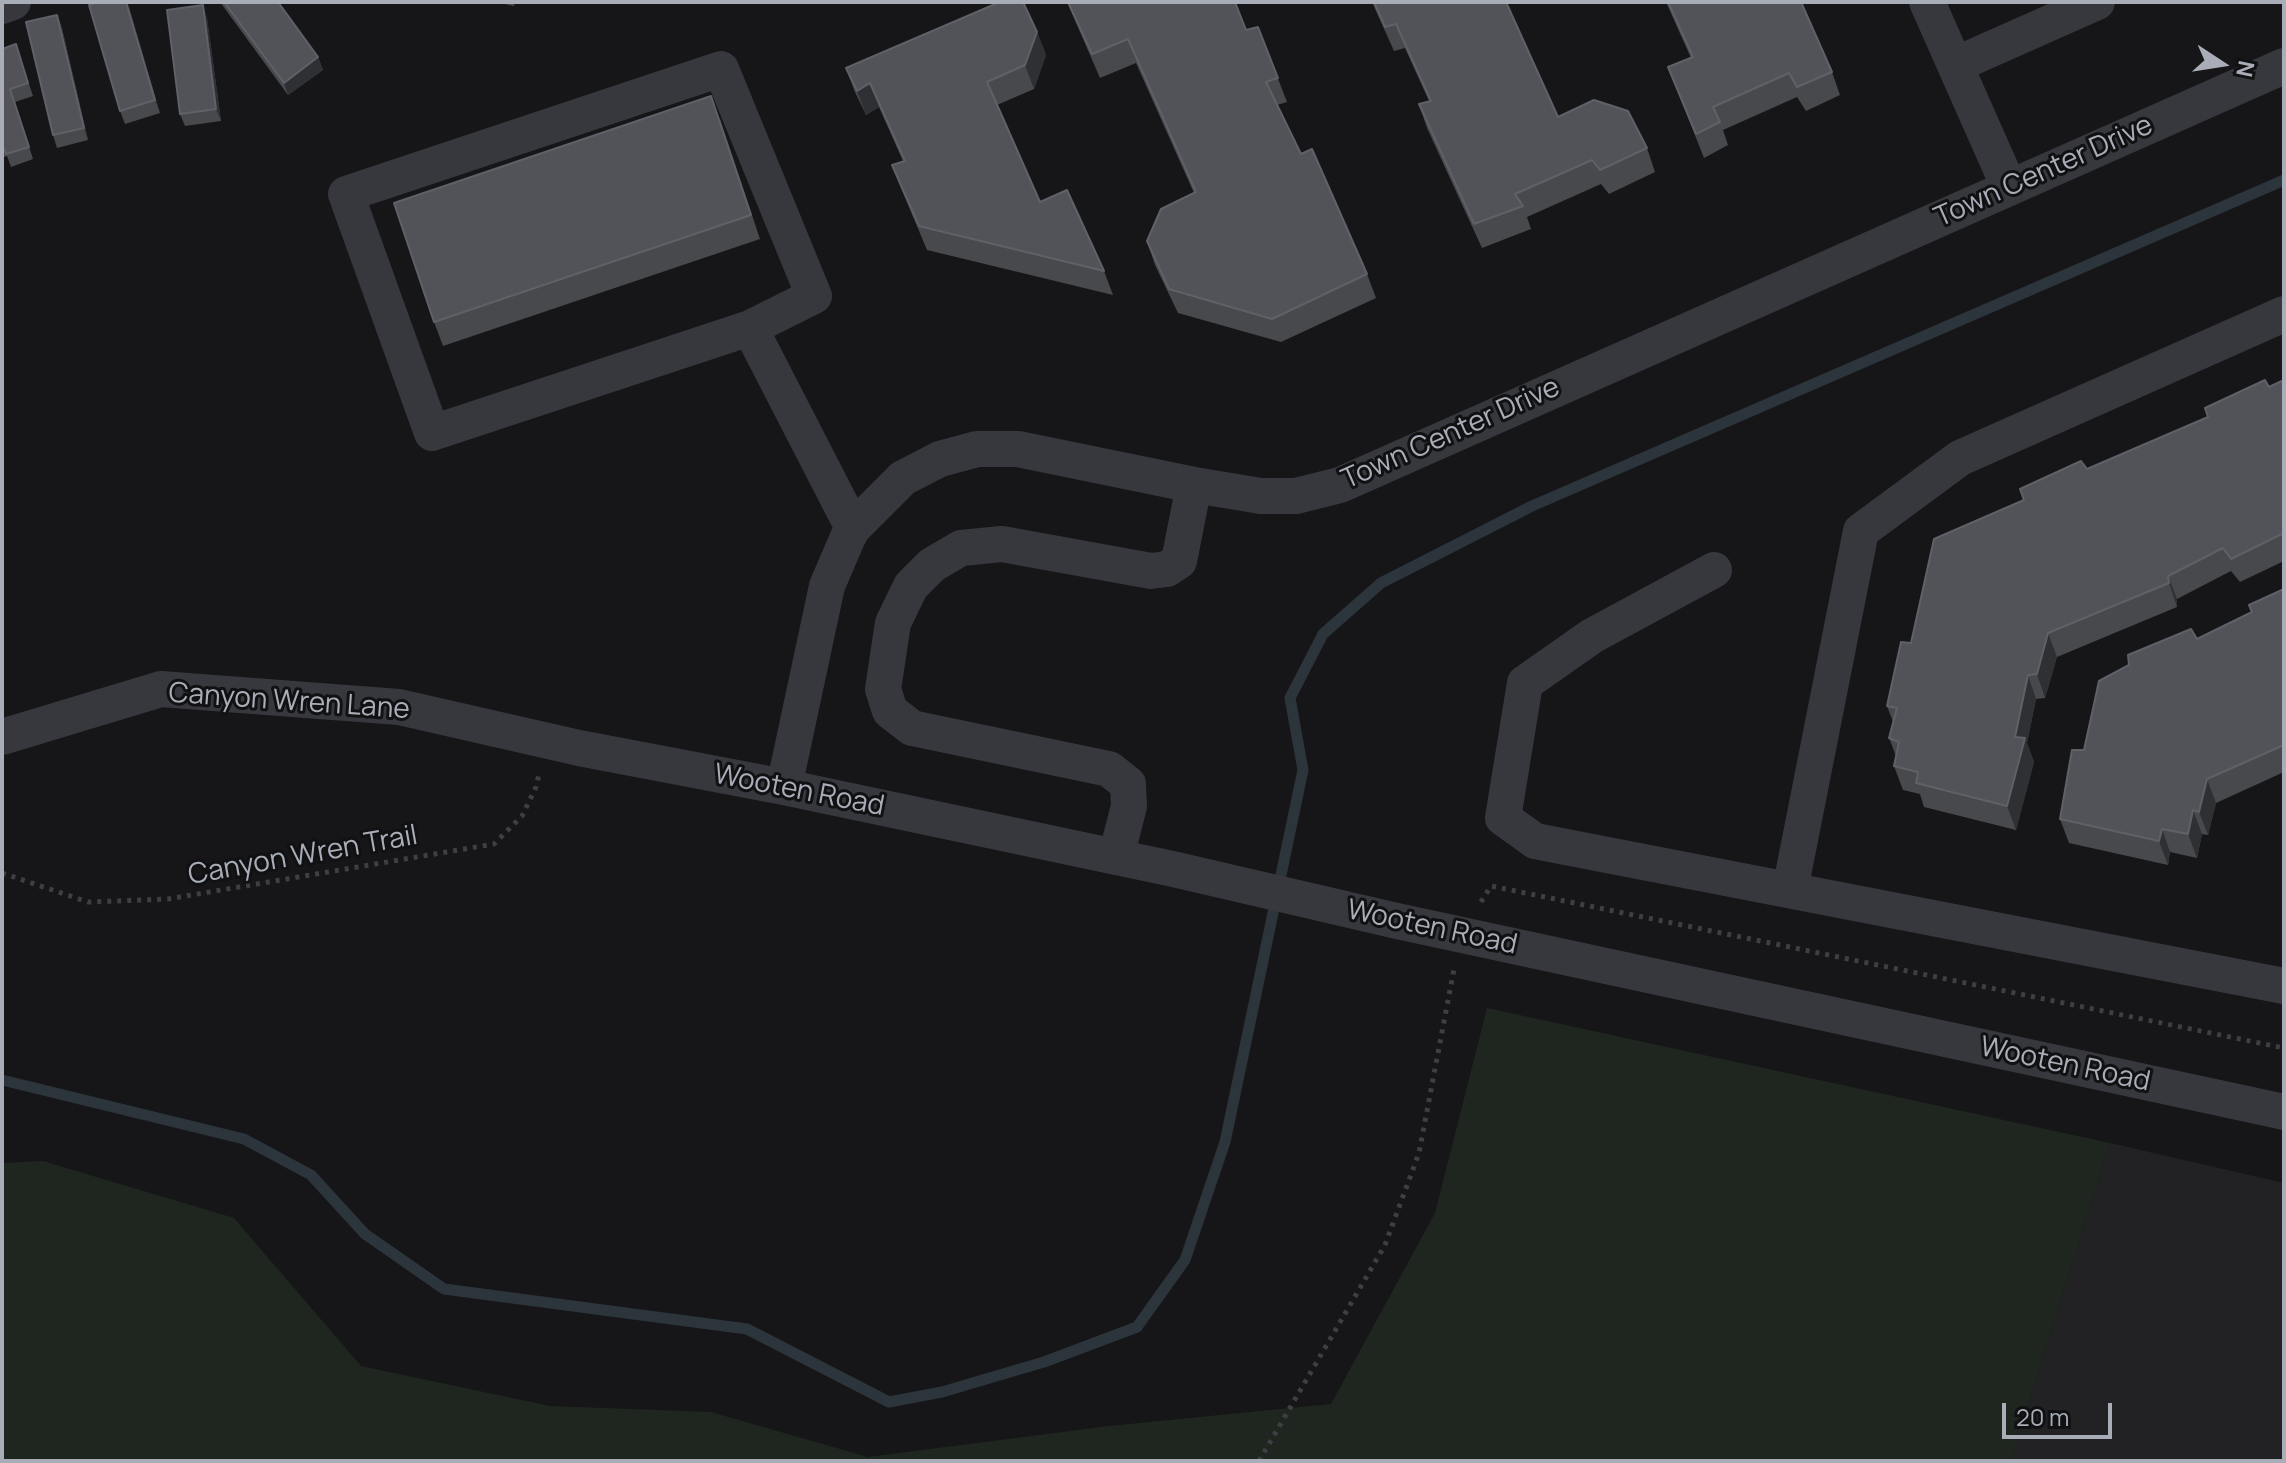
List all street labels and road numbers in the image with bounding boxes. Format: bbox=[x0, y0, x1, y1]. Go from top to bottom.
street label: Town Center Drive bbox=[1930, 109, 2158, 235]
street label: Town Center Drive bbox=[1337, 371, 1565, 497]
street label: Canyon Wren Lane bbox=[167, 677, 411, 727]
street label: Wooten Road bbox=[711, 758, 887, 824]
street label: Canyon Wren Trail bbox=[186, 819, 420, 893]
street label: Wooten Road bbox=[1344, 894, 1520, 962]
street label: Wooten Road bbox=[1977, 1031, 2153, 1099]

